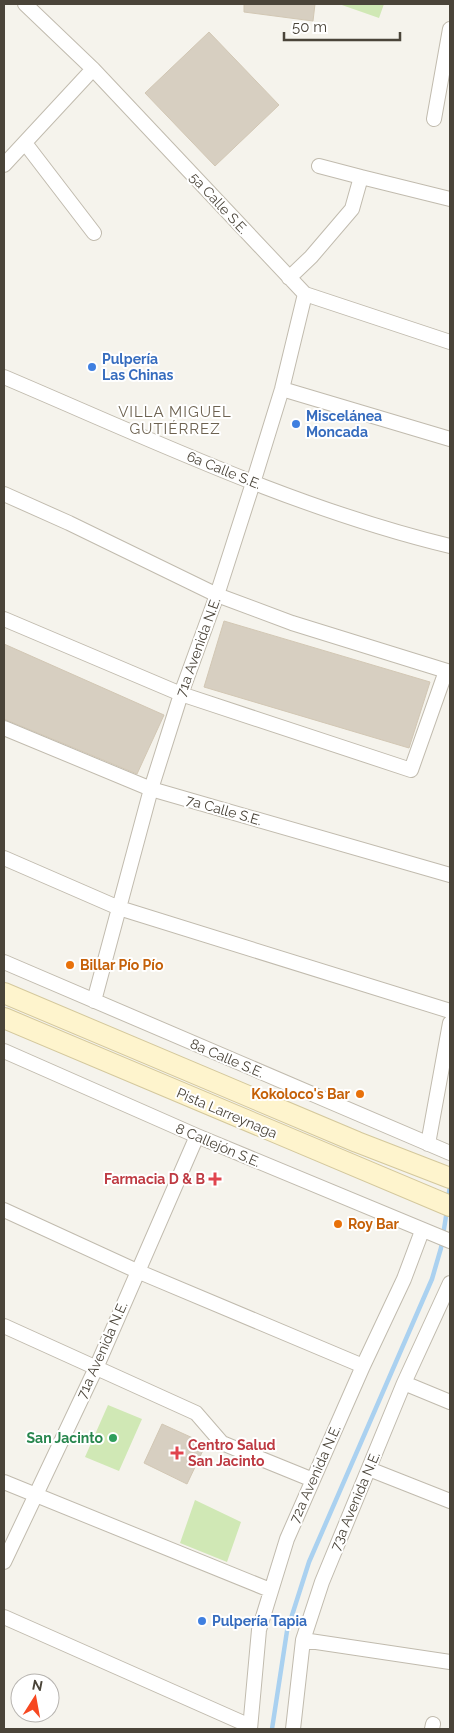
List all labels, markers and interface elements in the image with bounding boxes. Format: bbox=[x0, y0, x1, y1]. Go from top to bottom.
scale bar bbox=[284, 10, 400, 42]
text: 50 m bbox=[292, 18, 327, 36]
street label: 5a Calle S.E. bbox=[187, 169, 251, 237]
place label: Pulpería Las Chinas bbox=[102, 351, 174, 383]
marker: Pulpería Las Chinas bbox=[86, 361, 98, 373]
district label: VILLA MIGUEL GUTIÉRREZ bbox=[118, 403, 232, 438]
place label: Miscelánea Moncada bbox=[306, 408, 382, 440]
marker: Miscelánea Moncada bbox=[290, 418, 302, 430]
street label: 6a Calle S.E. bbox=[185, 448, 263, 492]
street label: 71a Avenida N.E. bbox=[173, 595, 223, 699]
street label: 7a Calle S.E. bbox=[184, 792, 264, 828]
place label: Billar Pío Pío bbox=[80, 957, 164, 973]
marker: Billar Pío Pío bbox=[64, 959, 76, 971]
street label: 8a Calle S.E. bbox=[188, 1035, 266, 1081]
street label: Pista Larreynaga bbox=[174, 1085, 280, 1141]
place label: Kokoloco's Bar bbox=[251, 1086, 351, 1102]
marker: Kokoloco's Bar bbox=[354, 1088, 366, 1100]
street label: 8 Callejón S.E. bbox=[173, 1120, 263, 1170]
place label: Farmacia D & B bbox=[104, 1171, 205, 1187]
marker: Farmacia D & B bbox=[209, 1173, 221, 1185]
place label: Roy Bar bbox=[348, 1216, 400, 1232]
marker: Roy Bar bbox=[332, 1218, 344, 1230]
street label: 71a Avenida N.E. bbox=[73, 1299, 131, 1401]
street label: 72a Avenida N.E. bbox=[286, 1422, 344, 1526]
place label: San Jacinto bbox=[27, 1430, 104, 1446]
marker: San Jacinto bbox=[107, 1432, 119, 1444]
place label: Centro Salud San Jacinto bbox=[188, 1437, 276, 1469]
marker: Centro Salud San Jacinto bbox=[170, 1446, 184, 1460]
street label: 73a Avenida N.E. bbox=[327, 1449, 383, 1553]
place label: Pulpería Tapia bbox=[212, 1613, 307, 1629]
marker: Pulpería Tapia bbox=[196, 1615, 208, 1627]
north arrow bbox=[10, 1673, 60, 1723]
text: N bbox=[31, 1676, 44, 1694]

